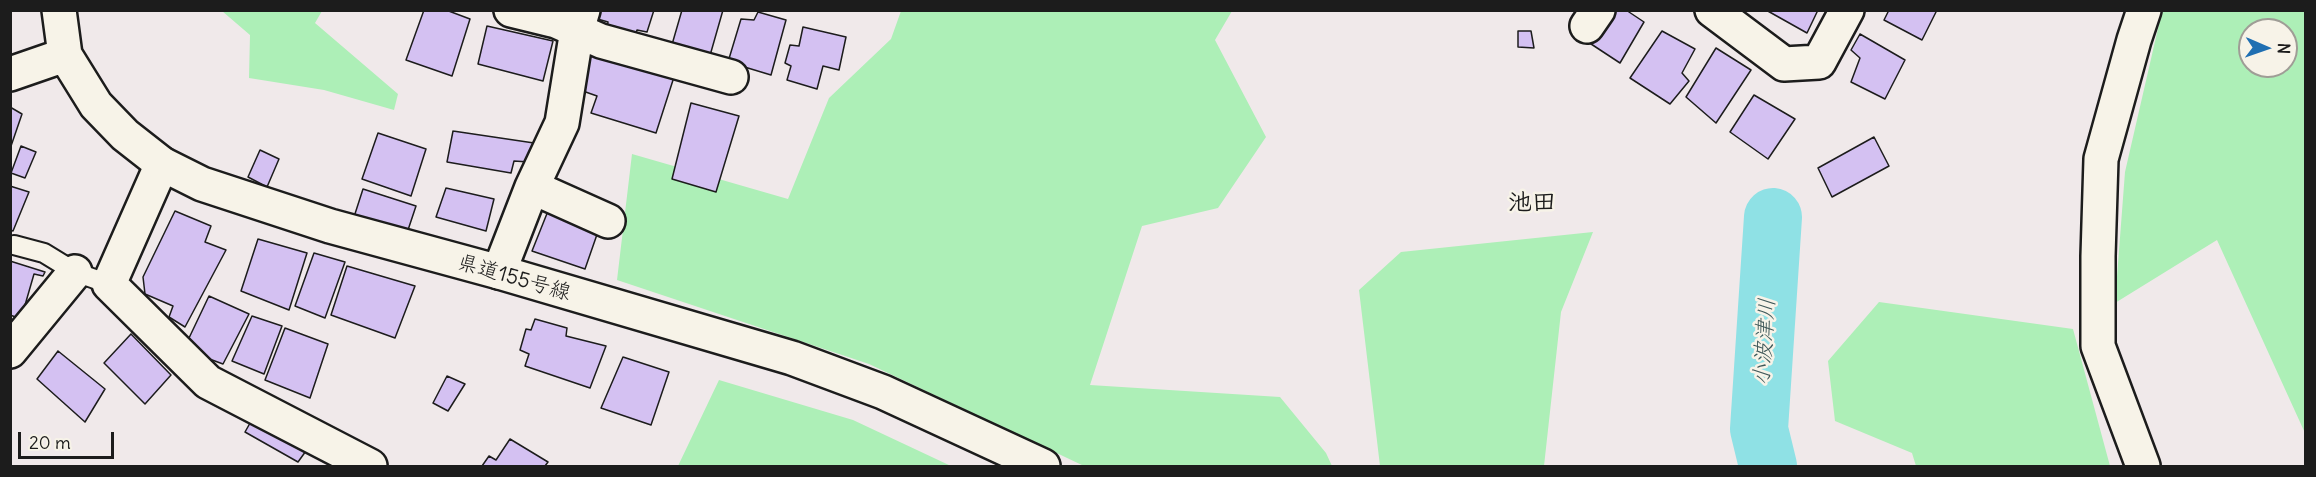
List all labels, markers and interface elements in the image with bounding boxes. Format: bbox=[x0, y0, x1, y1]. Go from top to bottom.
north arrow bbox=[2238, 18, 2298, 78]
text: N bbox=[2274, 43, 2294, 54]
district label: 池田 bbox=[1508, 189, 1556, 217]
street label: 県道155号線 bbox=[455, 250, 573, 306]
water label: 小波津川 bbox=[1749, 297, 1781, 387]
scale bar bbox=[21, 420, 117, 458]
text: 20 m bbox=[29, 431, 71, 454]

